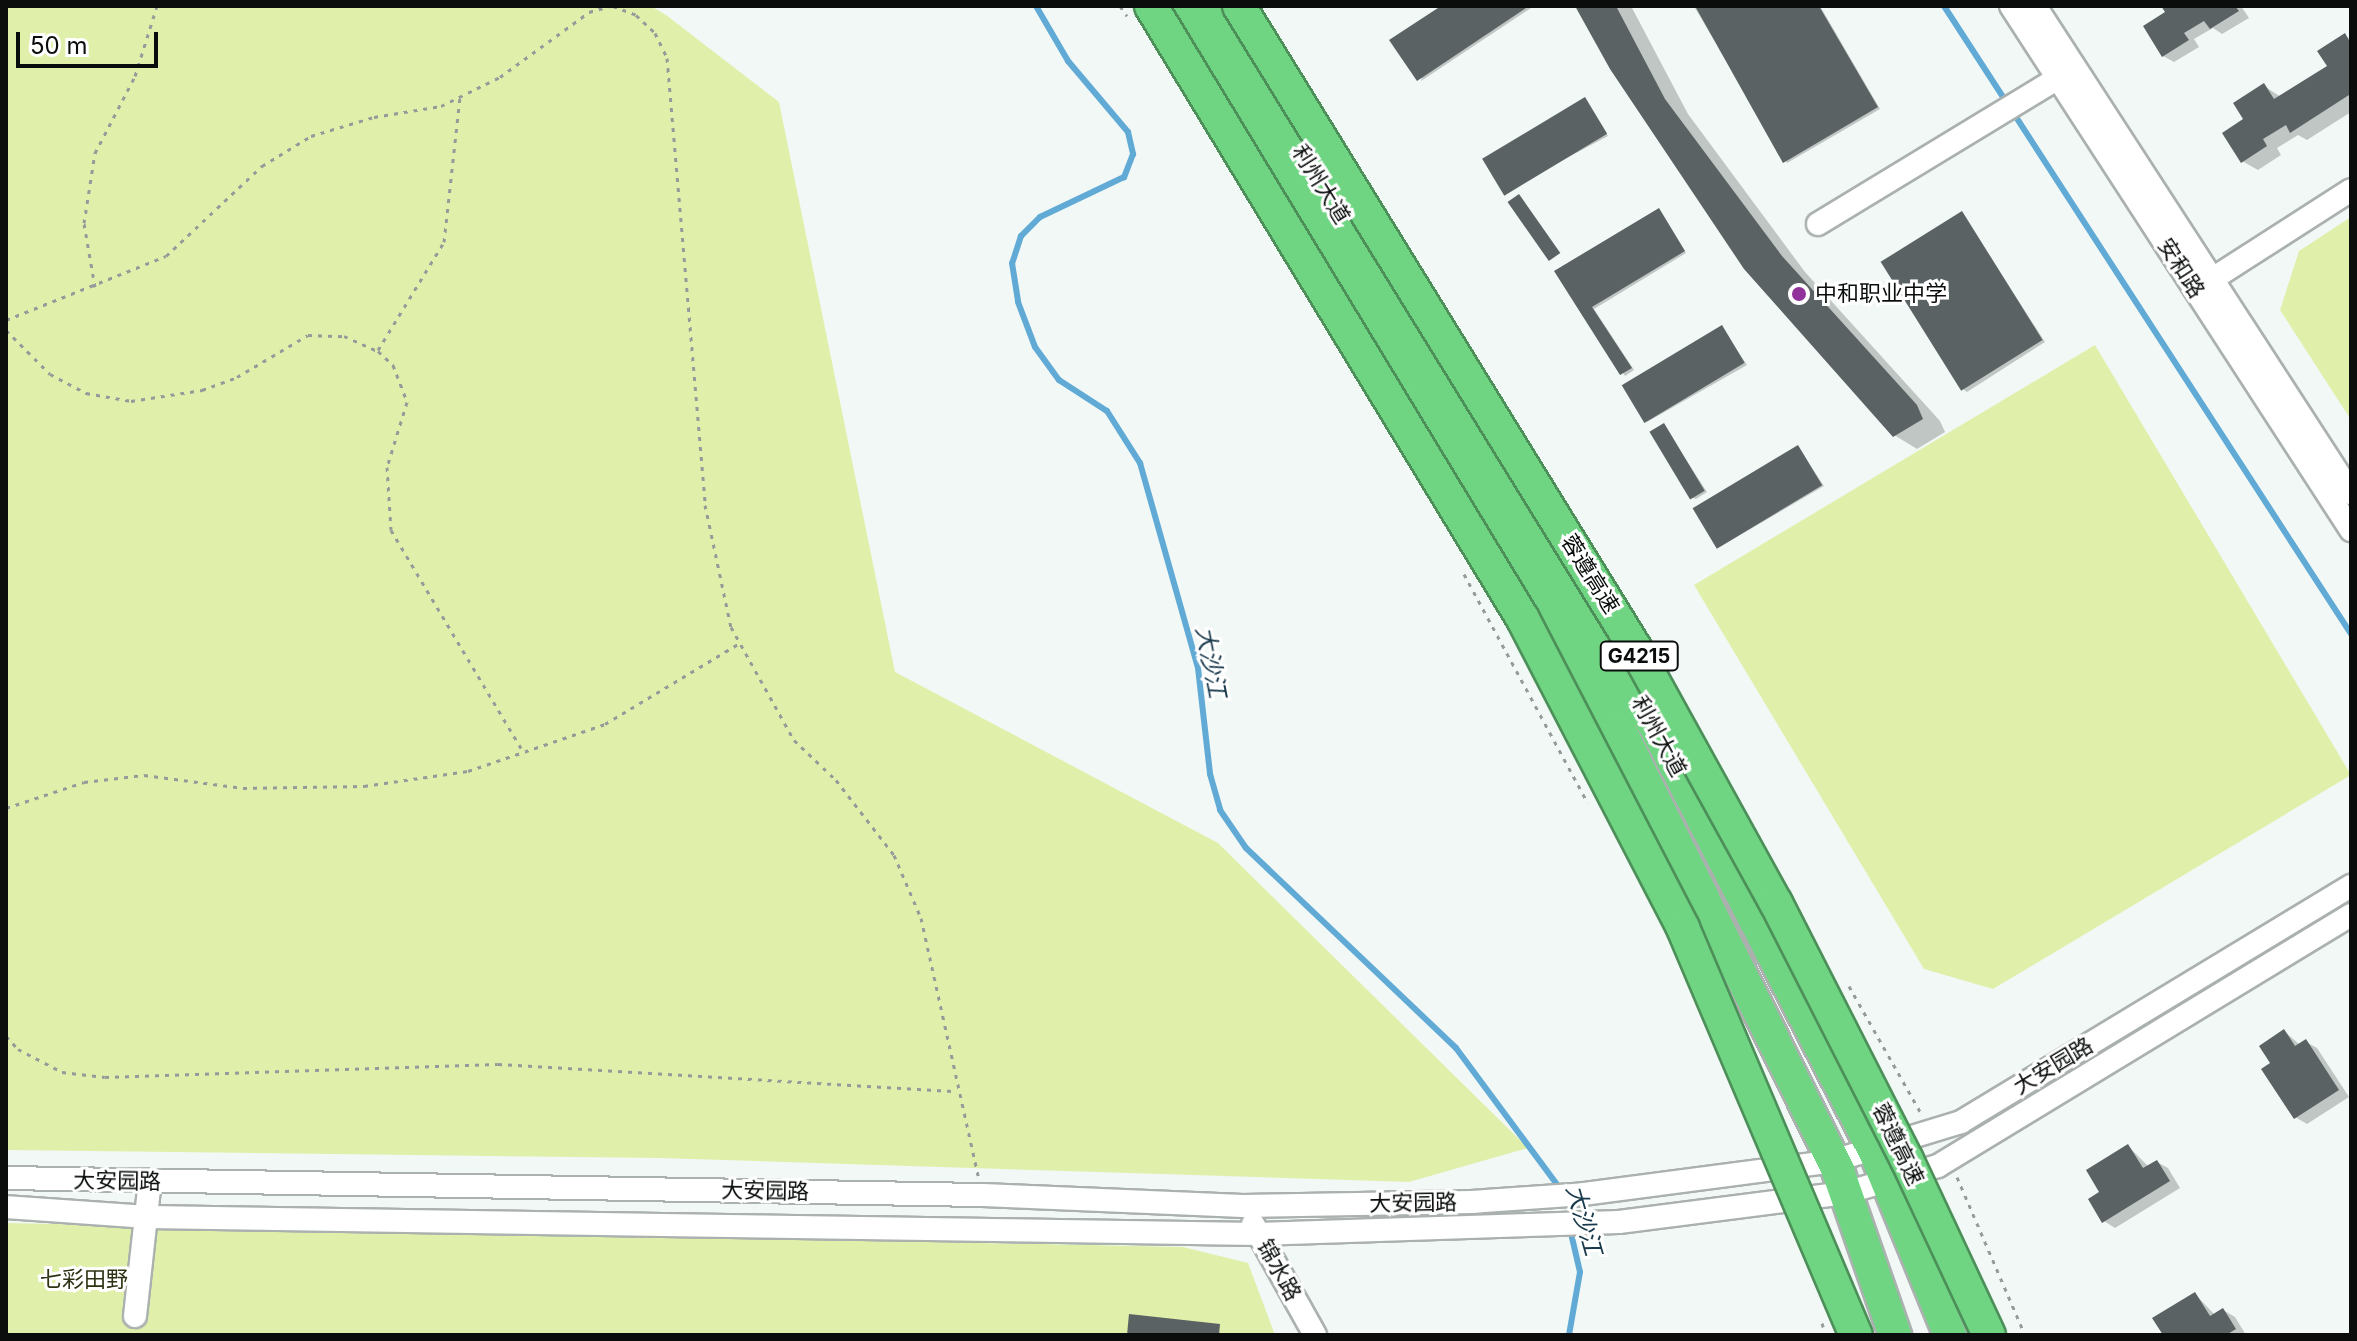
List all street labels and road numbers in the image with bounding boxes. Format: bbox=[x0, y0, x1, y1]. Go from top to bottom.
street label: 利州大道 bbox=[1286, 140, 1356, 228]
street label: 安和路 bbox=[2152, 233, 2210, 303]
street label: 蓉遵高速 bbox=[1555, 530, 1625, 618]
road number: G4215 bbox=[1599, 640, 1679, 672]
street label: 利州大道 bbox=[1626, 691, 1692, 781]
street label: 大安园路 bbox=[2008, 1032, 2098, 1100]
street label: 蓉遵高速 bbox=[1867, 1099, 1929, 1189]
street label: 大安园路 bbox=[73, 1167, 161, 1195]
street label: 大安园路 bbox=[721, 1177, 809, 1205]
street label: 大安园路 bbox=[1369, 1189, 1457, 1217]
street label: 锦水路 bbox=[1251, 1235, 1307, 1305]

